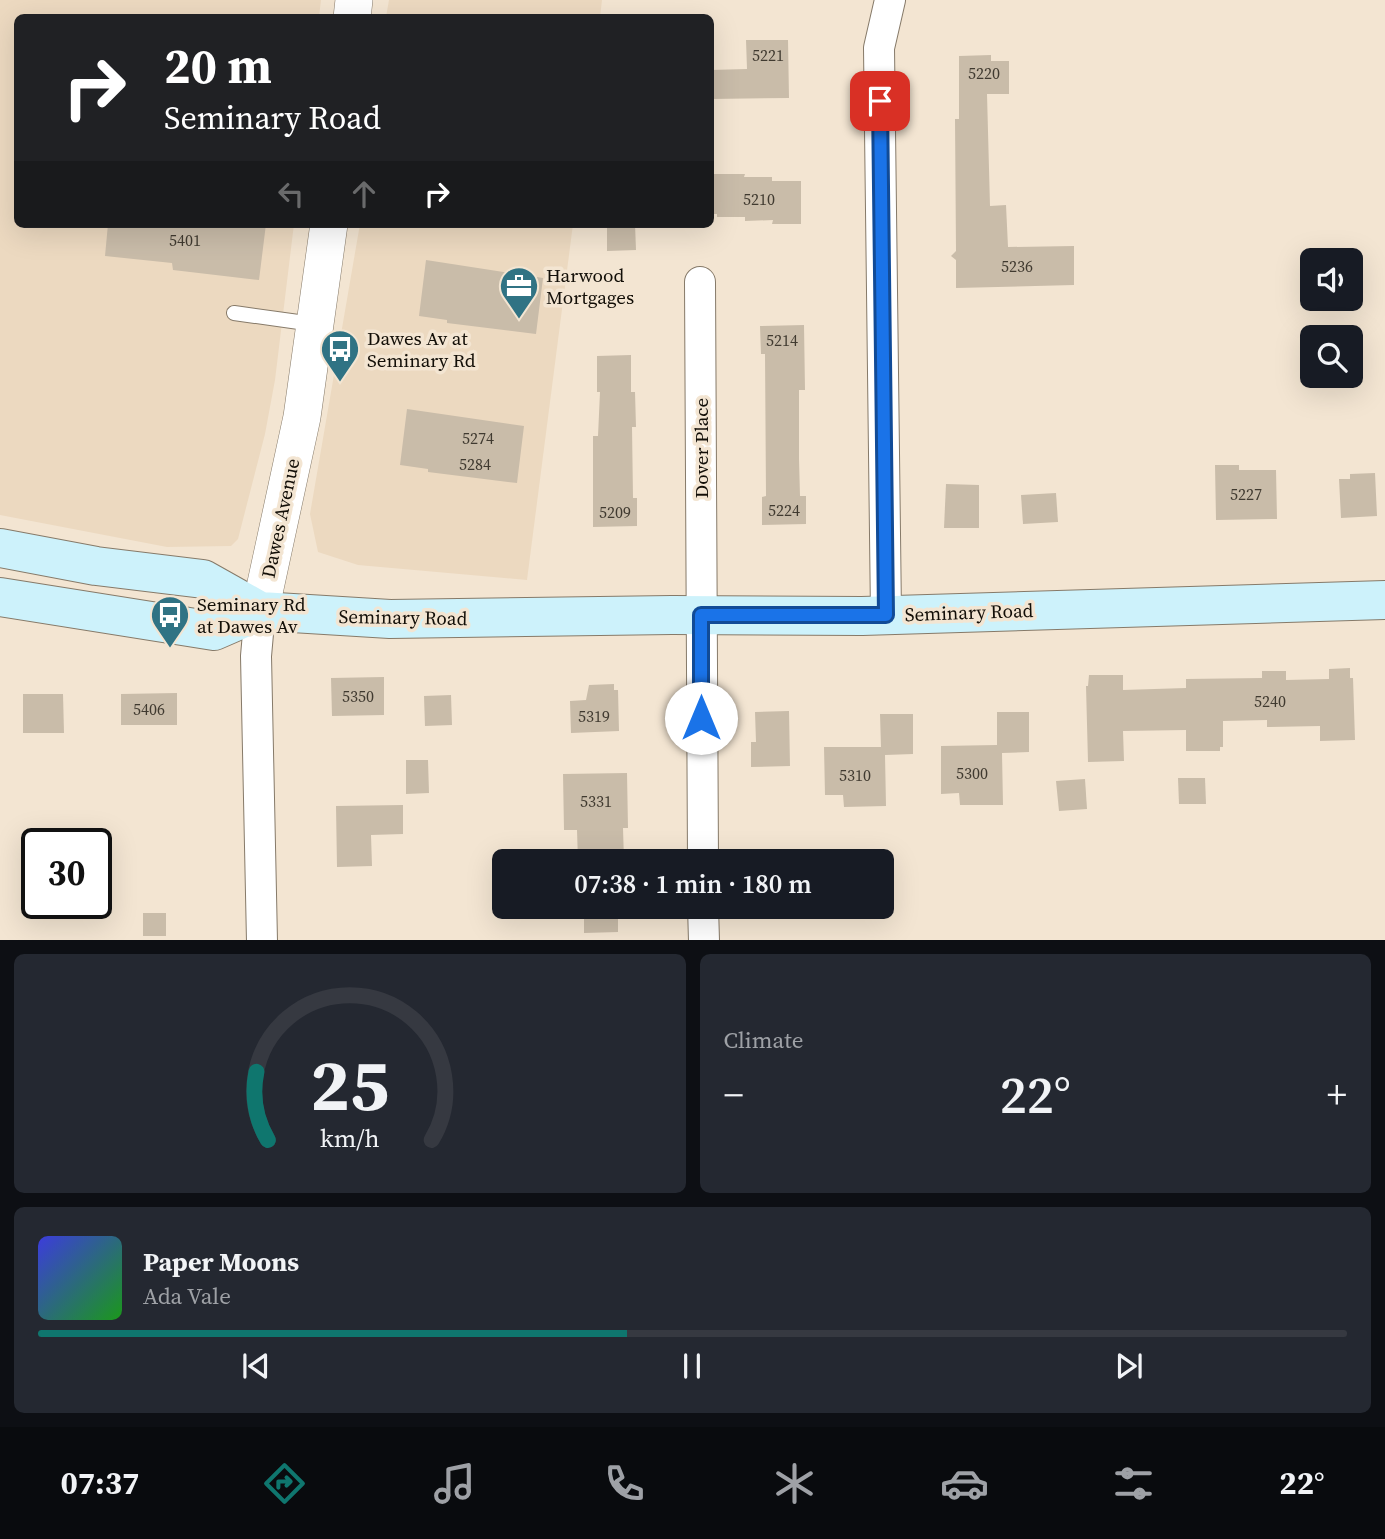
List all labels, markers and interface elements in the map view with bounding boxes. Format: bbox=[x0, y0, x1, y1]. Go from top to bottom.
text: 20 m bbox=[164, 32, 272, 99]
icon: right bbox=[49, 42, 140, 133]
house number: 5221 bbox=[752, 44, 784, 66]
house number: 5220 bbox=[968, 62, 1000, 84]
pin bbox=[850, 71, 910, 131]
icon: arrive bbox=[861, 82, 899, 120]
text: Seminary Road bbox=[164, 96, 381, 140]
icon: left bbox=[272, 175, 310, 213]
icon: ahead bbox=[345, 175, 383, 213]
icon: right bbox=[418, 175, 456, 213]
house number: 5210 bbox=[743, 188, 775, 210]
house number: 5401 bbox=[169, 229, 201, 251]
map controls bbox=[1300, 248, 1363, 388]
button: sound bbox=[1300, 248, 1363, 311]
house number: 5236 bbox=[1001, 255, 1033, 277]
place label: Harwood Mortgages bbox=[546, 262, 634, 310]
office icon: Harwood Mortgages bbox=[498, 265, 540, 320]
place label: Dawes Av at Seminary Rd bbox=[367, 325, 476, 373]
button: search bbox=[1300, 325, 1363, 388]
bus stop icon: Dawes Av at Seminary Rd bbox=[319, 328, 361, 383]
house number: 5214 bbox=[766, 329, 798, 351]
street label: Dover Place bbox=[688, 398, 714, 498]
house number: 5274 bbox=[462, 427, 494, 449]
house number: 5284 bbox=[459, 453, 491, 475]
street label: Dawes Avenue bbox=[255, 456, 305, 580]
house number: 5227 bbox=[1230, 483, 1262, 505]
house number: 5224 bbox=[768, 499, 800, 521]
house number: 5209 bbox=[599, 501, 631, 523]
place label: Seminary Rd at Dawes Av bbox=[197, 591, 306, 639]
bus stop icon: Seminary Rd at Dawes Av bbox=[149, 594, 191, 649]
street label: Seminary Road bbox=[904, 597, 1034, 627]
street label: Seminary Road bbox=[338, 603, 468, 631]
position arrow bbox=[664, 681, 738, 755]
house number: 5350 bbox=[342, 685, 374, 707]
house number: 5240 bbox=[1254, 690, 1286, 712]
house number: 5406 bbox=[133, 698, 165, 720]
house number: 5319 bbox=[578, 705, 610, 727]
house number: 5300 bbox=[956, 762, 988, 784]
house number: 5310 bbox=[839, 764, 871, 786]
house number: 5331 bbox=[580, 790, 612, 812]
speed limit sign: 30 bbox=[21, 828, 112, 919]
text: 07:38 · 1 min · 180 m bbox=[574, 866, 812, 902]
text: Climate bbox=[724, 1024, 803, 1056]
text: 25 bbox=[310, 1035, 389, 1134]
text: 22° bbox=[1000, 1059, 1071, 1130]
text: − bbox=[724, 1069, 744, 1121]
text: + bbox=[1327, 1069, 1347, 1121]
text: km/h bbox=[320, 1120, 380, 1154]
text: Paper Moons bbox=[143, 1244, 299, 1280]
text: Ada Vale bbox=[143, 1280, 231, 1312]
icon: previous bbox=[237, 1347, 275, 1385]
icon: pause bbox=[673, 1347, 711, 1385]
icon: next bbox=[1110, 1347, 1148, 1385]
icon: directions bbox=[260, 1459, 309, 1508]
icon: music bbox=[430, 1459, 479, 1508]
icon: phone bbox=[600, 1459, 649, 1508]
icon: climate bbox=[770, 1459, 819, 1508]
icon: car bbox=[940, 1459, 989, 1508]
icon: filters bbox=[1109, 1459, 1158, 1508]
text: 07:37 bbox=[60, 1461, 139, 1505]
text: 22° bbox=[1279, 1461, 1325, 1505]

